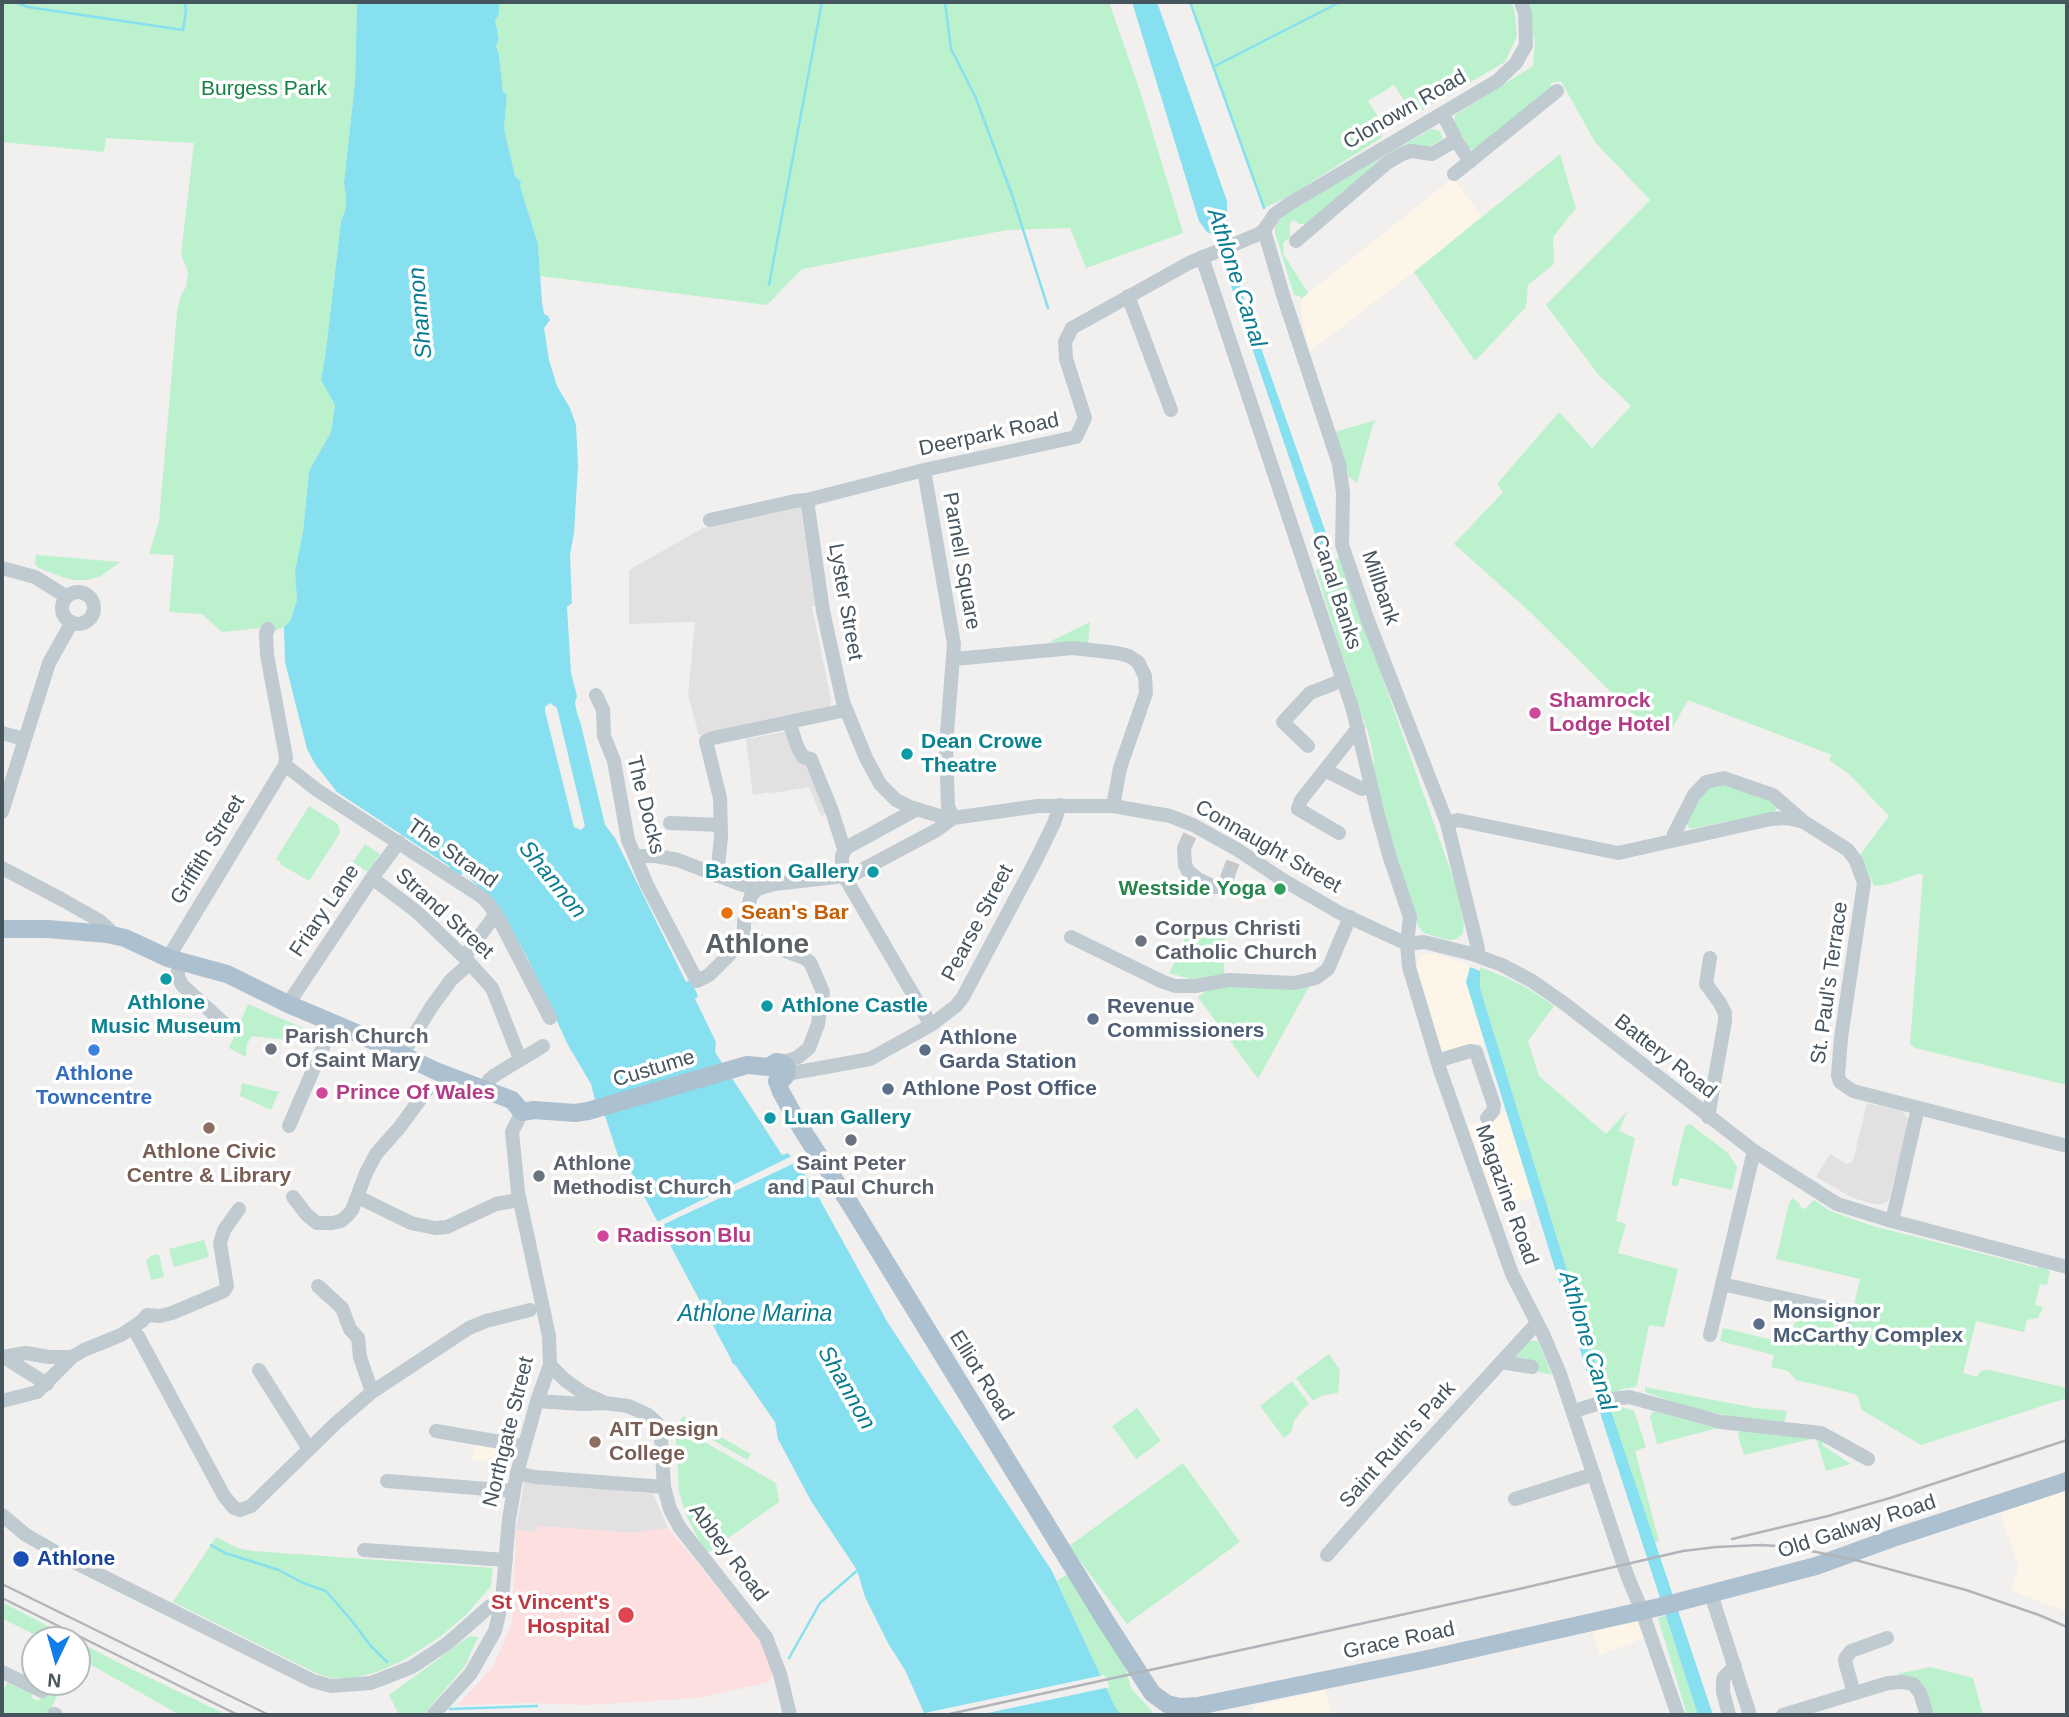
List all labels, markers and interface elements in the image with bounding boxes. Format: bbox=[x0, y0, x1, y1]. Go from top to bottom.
street label: Clonown Road bbox=[1339, 65, 1471, 155]
park label: Burgess Park bbox=[201, 76, 327, 102]
water label: Athlone Canal bbox=[1201, 205, 1271, 351]
water label: Shannon bbox=[403, 266, 439, 360]
street label: Deerpark Road bbox=[917, 408, 1061, 462]
street label: Parnell Square bbox=[937, 490, 985, 632]
street label: Canal Banks bbox=[1306, 531, 1366, 653]
street label: Lyster Street bbox=[822, 542, 868, 662]
street label: Millbank bbox=[1356, 547, 1404, 629]
place label: Shamrock Lodge Hotel bbox=[1549, 688, 1670, 738]
marker: Shamrock Lodge Hotel bbox=[1527, 705, 1543, 721]
place label: Dean Crowe Theatre bbox=[921, 729, 1042, 779]
marker: Dean Crowe Theatre bbox=[899, 746, 915, 762]
street label: The Docks bbox=[621, 753, 669, 857]
street label: Griffith Street bbox=[165, 791, 251, 909]
street label: Connaught Street bbox=[1190, 795, 1346, 899]
street label: The Strand bbox=[402, 814, 502, 894]
water label: Shannon bbox=[512, 836, 592, 924]
place label: Bastion Gallery bbox=[705, 859, 859, 885]
street label: Friary Lane bbox=[285, 860, 365, 962]
street label: Pearse Street bbox=[937, 860, 1019, 986]
street label: Strand Street bbox=[390, 863, 498, 965]
marker: Bastion Gallery bbox=[865, 864, 881, 880]
place label: Westside Yoga bbox=[1119, 876, 1266, 902]
marker: Westside Yoga bbox=[1272, 881, 1288, 897]
place label: Sean's Bar bbox=[741, 900, 849, 926]
street label: St. Paul's Terrace bbox=[1806, 900, 1854, 1066]
marker: Sean's Bar bbox=[719, 905, 735, 921]
place label: Corpus Christi Catholic Church bbox=[1155, 916, 1317, 966]
district label: Athlone bbox=[705, 928, 809, 962]
marker: Corpus Christi Catholic Church bbox=[1133, 933, 1149, 949]
marker: Athlone Music Museum bbox=[158, 971, 174, 987]
place label: Athlone Music Museum bbox=[91, 990, 241, 1040]
place label: Athlone Castle bbox=[781, 993, 928, 1019]
place label: Revenue Commissioners bbox=[1107, 994, 1265, 1044]
marker: Athlone Castle bbox=[759, 998, 775, 1014]
street label: Battery Road bbox=[1609, 1009, 1721, 1105]
marker: Revenue Commissioners bbox=[1085, 1011, 1101, 1027]
place label: Parish Church Of Saint Mary bbox=[285, 1024, 429, 1074]
place label: Athlone Garda Station bbox=[939, 1025, 1077, 1075]
marker: Parish Church Of Saint Mary bbox=[263, 1041, 279, 1057]
marker: Athlone Towncentre bbox=[86, 1042, 102, 1058]
marker: Athlone Garda Station bbox=[917, 1042, 933, 1058]
street label: Custume bbox=[610, 1045, 698, 1093]
place label: Athlone Towncentre bbox=[36, 1061, 152, 1111]
place label: Athlone Post Office bbox=[902, 1076, 1097, 1102]
place label: Prince Of Wales bbox=[336, 1080, 495, 1106]
marker: Athlone Post Office bbox=[880, 1081, 896, 1097]
marker: Prince Of Wales bbox=[314, 1085, 330, 1101]
place label: Luan Gallery bbox=[784, 1105, 911, 1131]
marker: Luan Gallery bbox=[762, 1110, 778, 1126]
marker: Athlone Civic Centre & Library bbox=[201, 1120, 217, 1136]
street label: Magazine Road bbox=[1469, 1122, 1543, 1268]
marker: Saint Peter and Paul Church bbox=[843, 1132, 859, 1148]
place label: Athlone Civic Centre & Library bbox=[127, 1139, 291, 1189]
place label: Athlone Methodist Church bbox=[553, 1151, 731, 1201]
place label: Saint Peter and Paul Church bbox=[768, 1151, 934, 1201]
marker: Athlone Methodist Church bbox=[531, 1168, 547, 1184]
place label: Radisson Blu bbox=[617, 1223, 751, 1249]
marker: Radisson Blu bbox=[595, 1228, 611, 1244]
water label: Athlone Canal bbox=[1553, 1268, 1621, 1414]
place label: Monsignor McCarthy Complex bbox=[1773, 1299, 1963, 1349]
water label: Athlone Marina bbox=[678, 1301, 832, 1329]
marker: Monsignor McCarthy Complex bbox=[1751, 1316, 1767, 1332]
street label: Elliot Road bbox=[943, 1326, 1019, 1426]
water label: Shannon bbox=[811, 1341, 881, 1435]
street label: Northgate Street bbox=[478, 1354, 540, 1510]
street label: Saint Ruth's Park bbox=[1335, 1377, 1461, 1513]
place label: AIT Design College bbox=[609, 1417, 719, 1467]
marker: AIT Design College bbox=[587, 1434, 603, 1450]
street label: Old Galway Road bbox=[1775, 1490, 1939, 1564]
street label: Abbey Road bbox=[683, 1499, 773, 1607]
place label: Athlone bbox=[37, 1546, 115, 1572]
marker: Athlone bbox=[11, 1549, 31, 1569]
place label: St Vincent's Hospital bbox=[491, 1590, 610, 1640]
marker: St Vincent's Hospital bbox=[616, 1605, 636, 1625]
street label: Grace Road bbox=[1341, 1617, 1457, 1665]
north arrow bbox=[21, 1626, 91, 1696]
text: N bbox=[47, 1669, 62, 1691]

